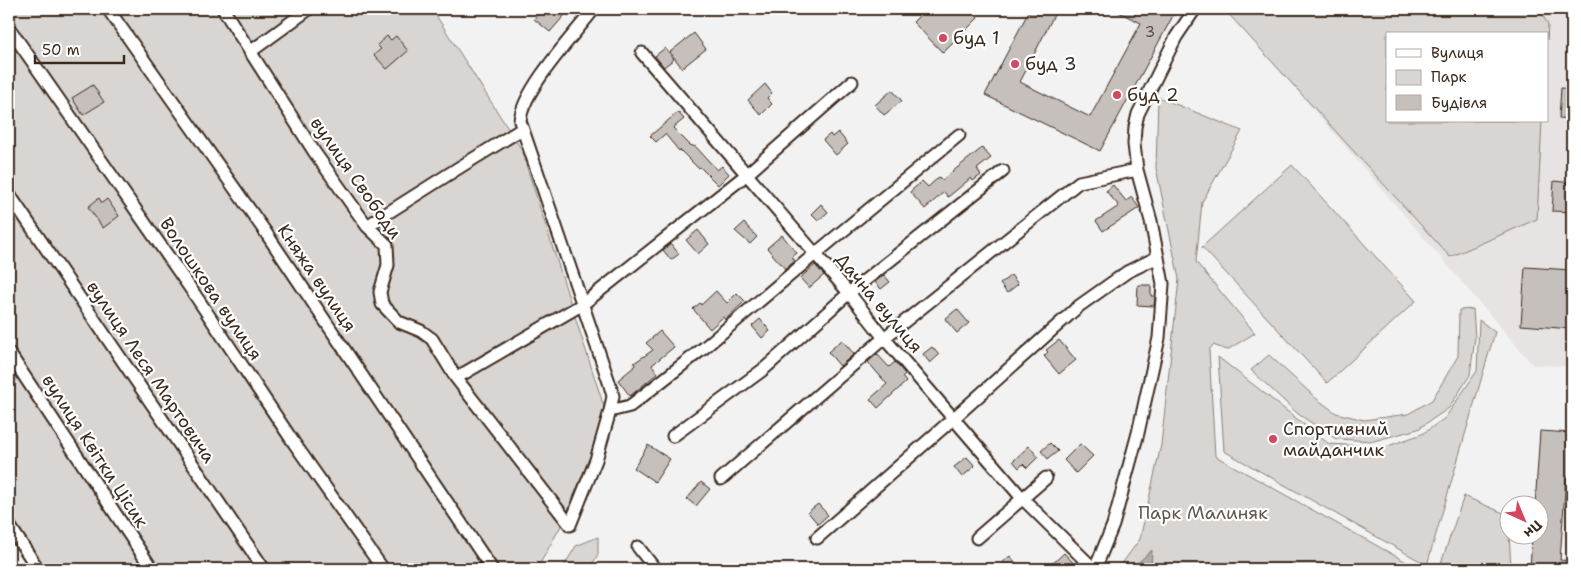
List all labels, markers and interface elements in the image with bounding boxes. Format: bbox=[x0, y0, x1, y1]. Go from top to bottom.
house number: 3 bbox=[1145, 22, 1155, 42]
place label: буд 1 bbox=[953, 26, 999, 50]
scale bar bbox=[35, 32, 124, 64]
marker: буд 1 bbox=[937, 32, 949, 44]
legend bbox=[1386, 32, 1548, 122]
text: 50 m bbox=[42, 40, 80, 60]
text: Вулиця bbox=[1431, 43, 1484, 63]
place label: буд 3 bbox=[1025, 52, 1077, 76]
marker: буд 3 bbox=[1009, 58, 1021, 70]
text: Парк bbox=[1431, 67, 1467, 87]
place label: буд 2 bbox=[1127, 83, 1179, 107]
marker: буд 2 bbox=[1111, 89, 1123, 101]
text: Будівля bbox=[1431, 93, 1487, 113]
street label: вулиця Свободи bbox=[305, 112, 407, 244]
street label: Волошкова вулиця bbox=[154, 213, 268, 365]
street label: Княжа вулиця bbox=[272, 220, 362, 336]
street label: Дачна вулиця bbox=[830, 248, 928, 358]
street label: вулиця Леся Мартовича bbox=[81, 276, 221, 468]
street label: вулиця Квітки Цісик bbox=[36, 370, 154, 533]
place label: Спортивний майданчик bbox=[1283, 417, 1389, 462]
marker: Спортивний майданчик bbox=[1267, 433, 1279, 445]
north arrow bbox=[1498, 496, 1548, 546]
park label: Парк Малиняк bbox=[1138, 501, 1268, 525]
text: Пн bbox=[1520, 516, 1546, 542]

